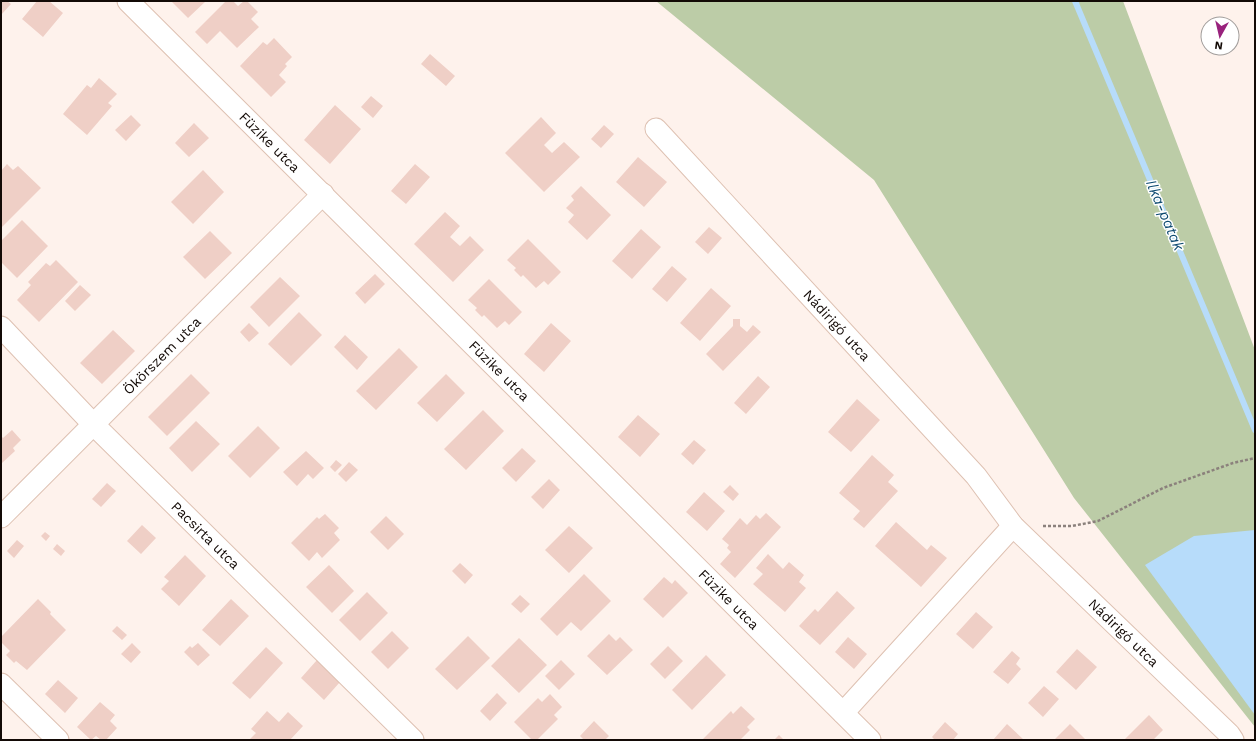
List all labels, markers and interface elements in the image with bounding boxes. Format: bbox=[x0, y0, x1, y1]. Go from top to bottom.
north arrow bbox=[1200, 16, 1240, 56]
text: N bbox=[1214, 38, 1224, 52]
street label: Füzike utca bbox=[236, 109, 303, 176]
water label: Ilka-patak bbox=[1142, 177, 1188, 254]
street label: Nádirigó utca bbox=[800, 286, 874, 364]
street label: Ökörszem utca bbox=[120, 313, 204, 398]
street label: Füzike utca bbox=[466, 337, 533, 404]
street label: Pacsirta utca bbox=[168, 498, 243, 572]
street label: Füzike utca bbox=[695, 566, 762, 633]
street label: Nádirigó utca bbox=[1085, 595, 1162, 670]

